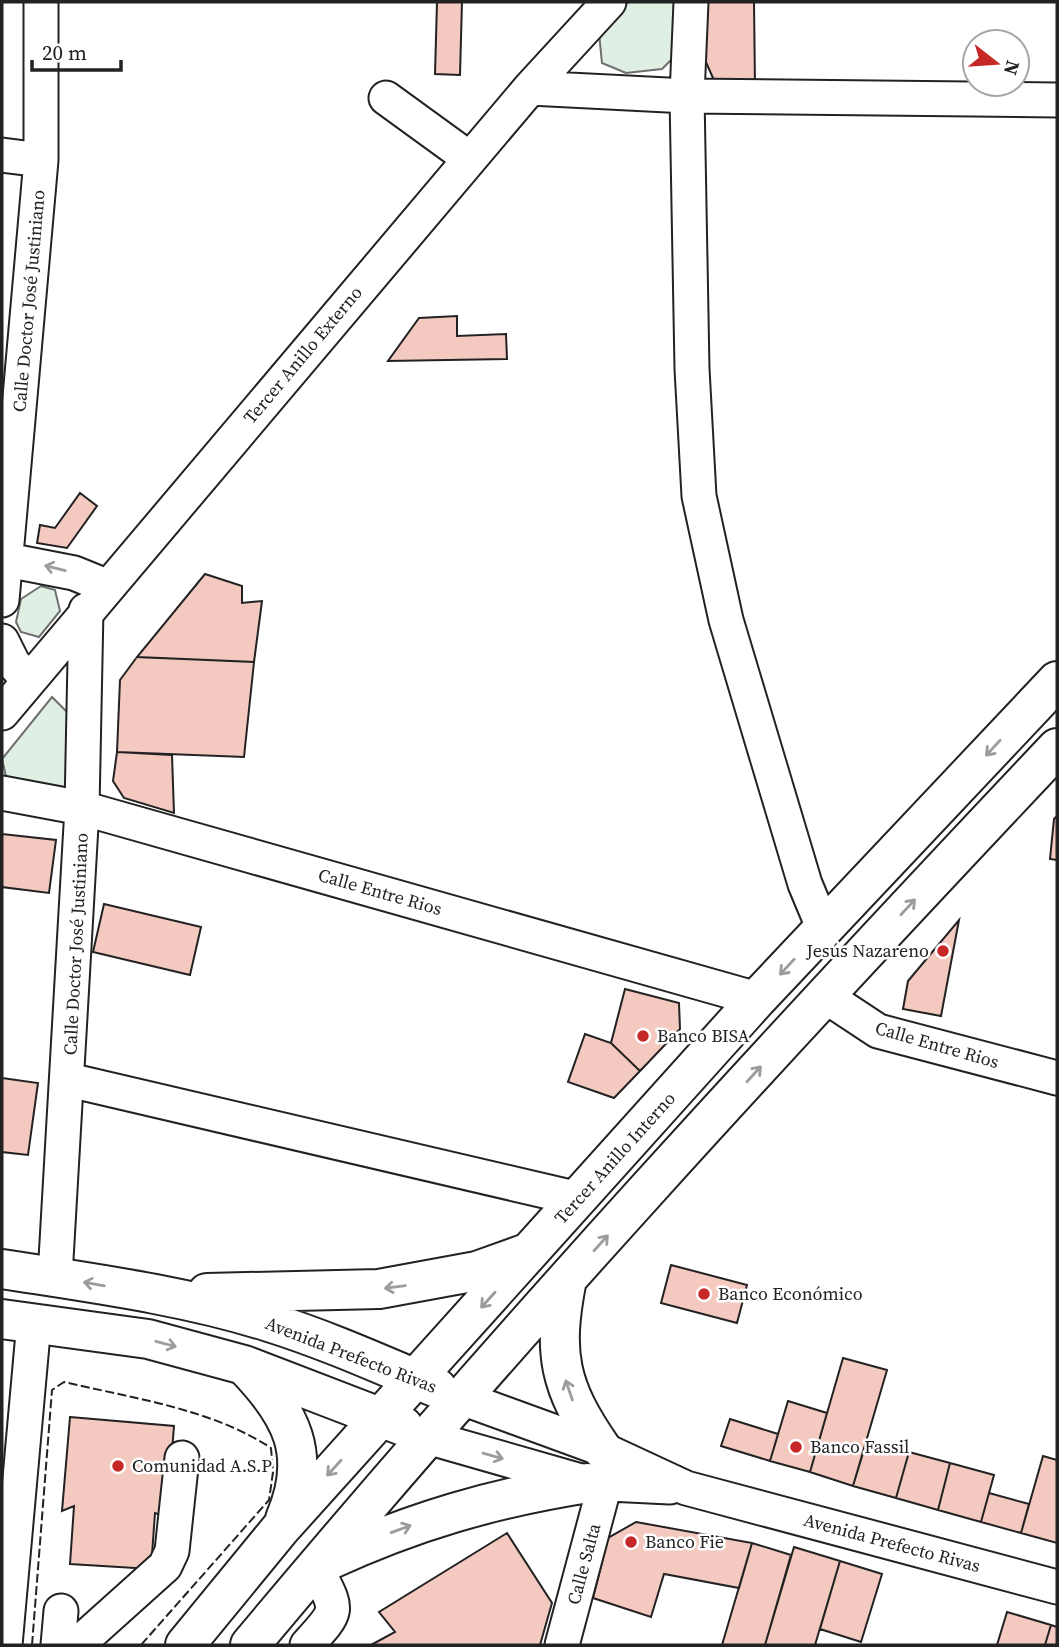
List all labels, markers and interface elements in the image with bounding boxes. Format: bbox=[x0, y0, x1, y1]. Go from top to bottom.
scale bar bbox=[32, 28, 121, 72]
north arrow bbox=[961, 28, 1031, 98]
text: 20 m bbox=[42, 38, 87, 67]
text: N bbox=[998, 58, 1027, 79]
street label: Calle Doctor José Justiniano bbox=[6, 189, 51, 413]
street label: Tercer Anillo Externo bbox=[238, 280, 368, 429]
one-way arrow bbox=[45, 561, 67, 574]
one-way arrow bbox=[985, 739, 1002, 756]
street label: Calle Doctor José Justiniano bbox=[57, 832, 94, 1056]
street label: Calle Entre Rios bbox=[315, 862, 445, 921]
one-way arrow bbox=[900, 898, 916, 916]
place label: Jesús Nazareno bbox=[805, 938, 929, 963]
marker: Jesús Nazareno bbox=[935, 943, 951, 959]
one-way arrow bbox=[778, 958, 795, 975]
street label: Calle Entre Rios bbox=[872, 1015, 1002, 1074]
place label: Banco BISA bbox=[657, 1023, 750, 1048]
marker: Banco BISA bbox=[635, 1028, 651, 1044]
one-way arrow bbox=[745, 1066, 762, 1083]
street label: Tercer Anillo Interno bbox=[548, 1086, 681, 1229]
one-way arrow bbox=[593, 1234, 609, 1252]
one-way arrow bbox=[83, 1277, 106, 1290]
one-way arrow bbox=[385, 1280, 407, 1293]
place label: Banco Económico bbox=[718, 1281, 863, 1306]
marker: Banco Económico bbox=[696, 1286, 712, 1302]
one-way arrow bbox=[479, 1291, 496, 1308]
street label: Avenida Prefecto Rivas bbox=[262, 1310, 441, 1399]
one-way arrow bbox=[154, 1338, 177, 1351]
one-way arrow bbox=[561, 1380, 574, 1402]
place label: Banco Fassil bbox=[810, 1434, 909, 1459]
marker: Banco Fassil bbox=[788, 1439, 804, 1455]
one-way arrow bbox=[482, 1450, 504, 1463]
place label: Comunidad A.S.P bbox=[132, 1453, 272, 1478]
marker: Comunidad A.S.P bbox=[110, 1458, 126, 1474]
one-way arrow bbox=[326, 1459, 342, 1477]
street label: Avenida Prefecto Rivas bbox=[801, 1507, 983, 1578]
street label: Calle Salta bbox=[561, 1520, 607, 1607]
one-way arrow bbox=[389, 1522, 411, 1534]
place label: Banco Fie bbox=[645, 1529, 724, 1554]
marker: Banco Fie bbox=[623, 1534, 639, 1550]

